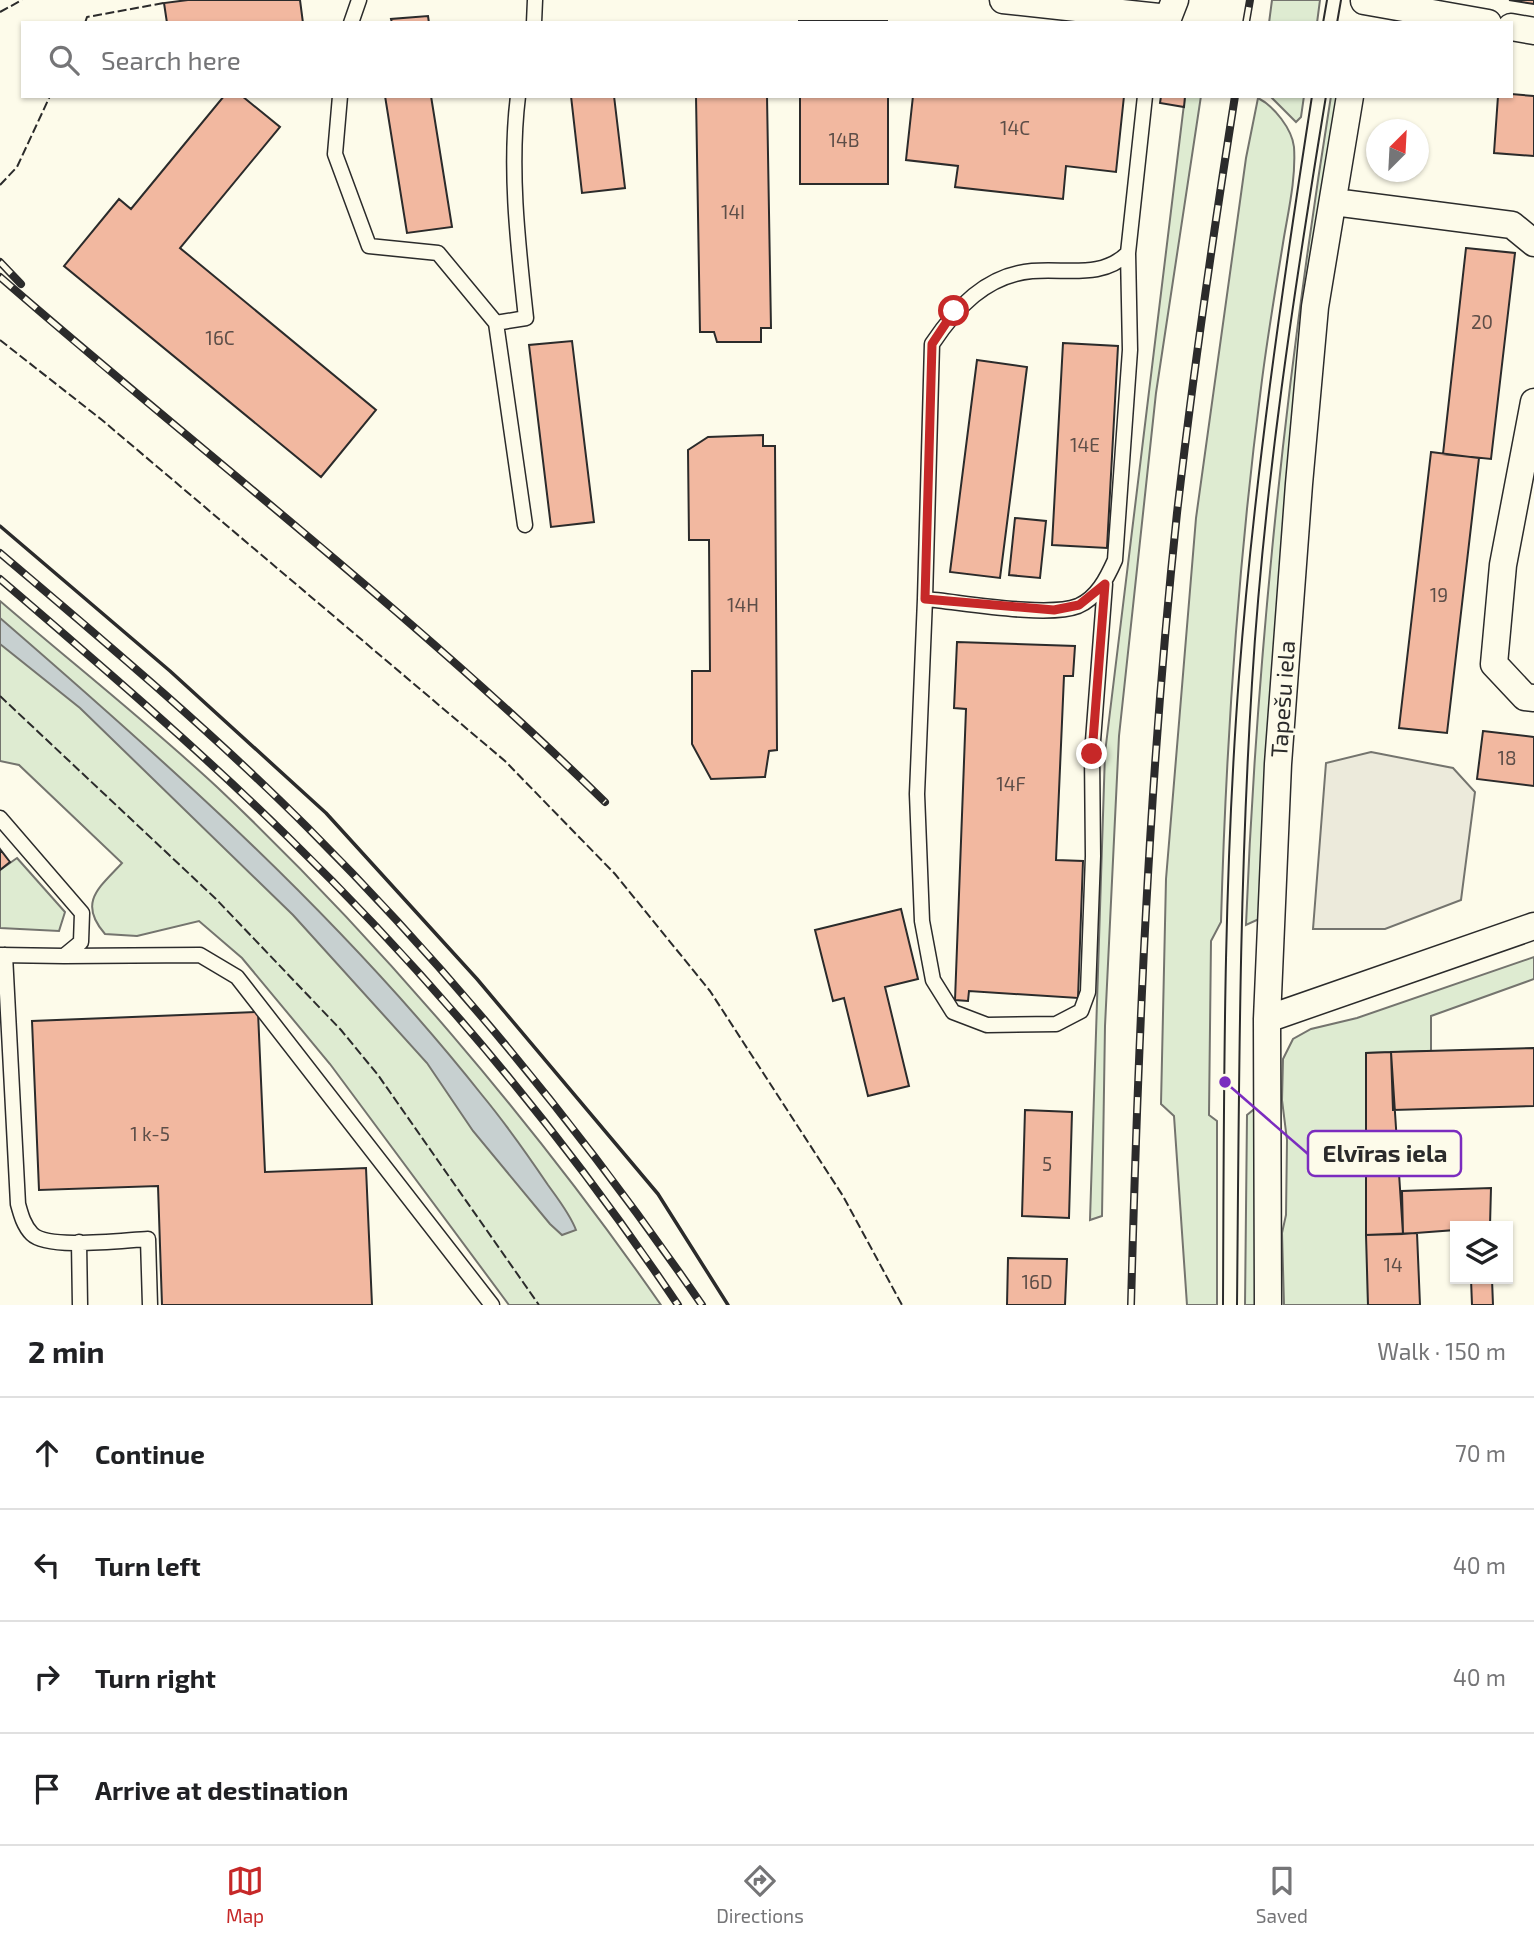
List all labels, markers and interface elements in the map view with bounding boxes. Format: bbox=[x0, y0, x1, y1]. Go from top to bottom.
search box bbox=[21, 21, 1513, 98]
icon: search bbox=[45, 41, 83, 79]
text: Search here bbox=[101, 44, 241, 75]
house number: 14C bbox=[1000, 116, 1030, 139]
north arrow bbox=[1366, 119, 1429, 182]
house number: 14B bbox=[828, 128, 860, 151]
house number: 14I bbox=[721, 200, 745, 223]
route start bbox=[938, 295, 969, 326]
house number: 20 bbox=[1471, 310, 1493, 333]
house number: 16C bbox=[205, 326, 235, 349]
house number: 14E bbox=[1070, 433, 1100, 456]
house number: 19 bbox=[1430, 583, 1448, 606]
house number: 14H bbox=[727, 593, 759, 616]
street label: Tapešu iela bbox=[1264, 640, 1300, 758]
route end bbox=[1076, 738, 1107, 769]
house number: 18 bbox=[1497, 746, 1517, 769]
house number: 14F bbox=[996, 772, 1026, 795]
house number: 1 k-5 bbox=[130, 1122, 170, 1145]
callout: Elvīras iela bbox=[1308, 1131, 1461, 1176]
text: Elvīras iela bbox=[1323, 1138, 1447, 1167]
house number: 5 bbox=[1042, 1152, 1052, 1175]
map controls bbox=[1450, 1221, 1513, 1284]
button: layers bbox=[1450, 1221, 1513, 1284]
house number: 14 bbox=[1383, 1253, 1403, 1276]
house number: 16D bbox=[1021, 1270, 1053, 1293]
text: 2 min bbox=[28, 1333, 105, 1369]
text: Walk · 150 m bbox=[1377, 1337, 1506, 1365]
icon: ahead bbox=[28, 1434, 66, 1472]
text: Continue bbox=[95, 1438, 205, 1469]
text: 70 m bbox=[1455, 1439, 1506, 1467]
icon: left bbox=[28, 1546, 66, 1584]
text: Turn left bbox=[95, 1550, 201, 1581]
text: 40 m bbox=[1453, 1551, 1506, 1579]
icon: right bbox=[28, 1658, 66, 1696]
text: Turn right bbox=[95, 1662, 216, 1693]
text: 40 m bbox=[1453, 1663, 1506, 1691]
icon: arrive bbox=[28, 1770, 66, 1808]
text: Arrive at destination bbox=[95, 1774, 348, 1805]
tab: Map bbox=[226, 1862, 264, 1927]
tab: Directions bbox=[716, 1862, 804, 1927]
tab: Saved bbox=[1256, 1862, 1308, 1927]

